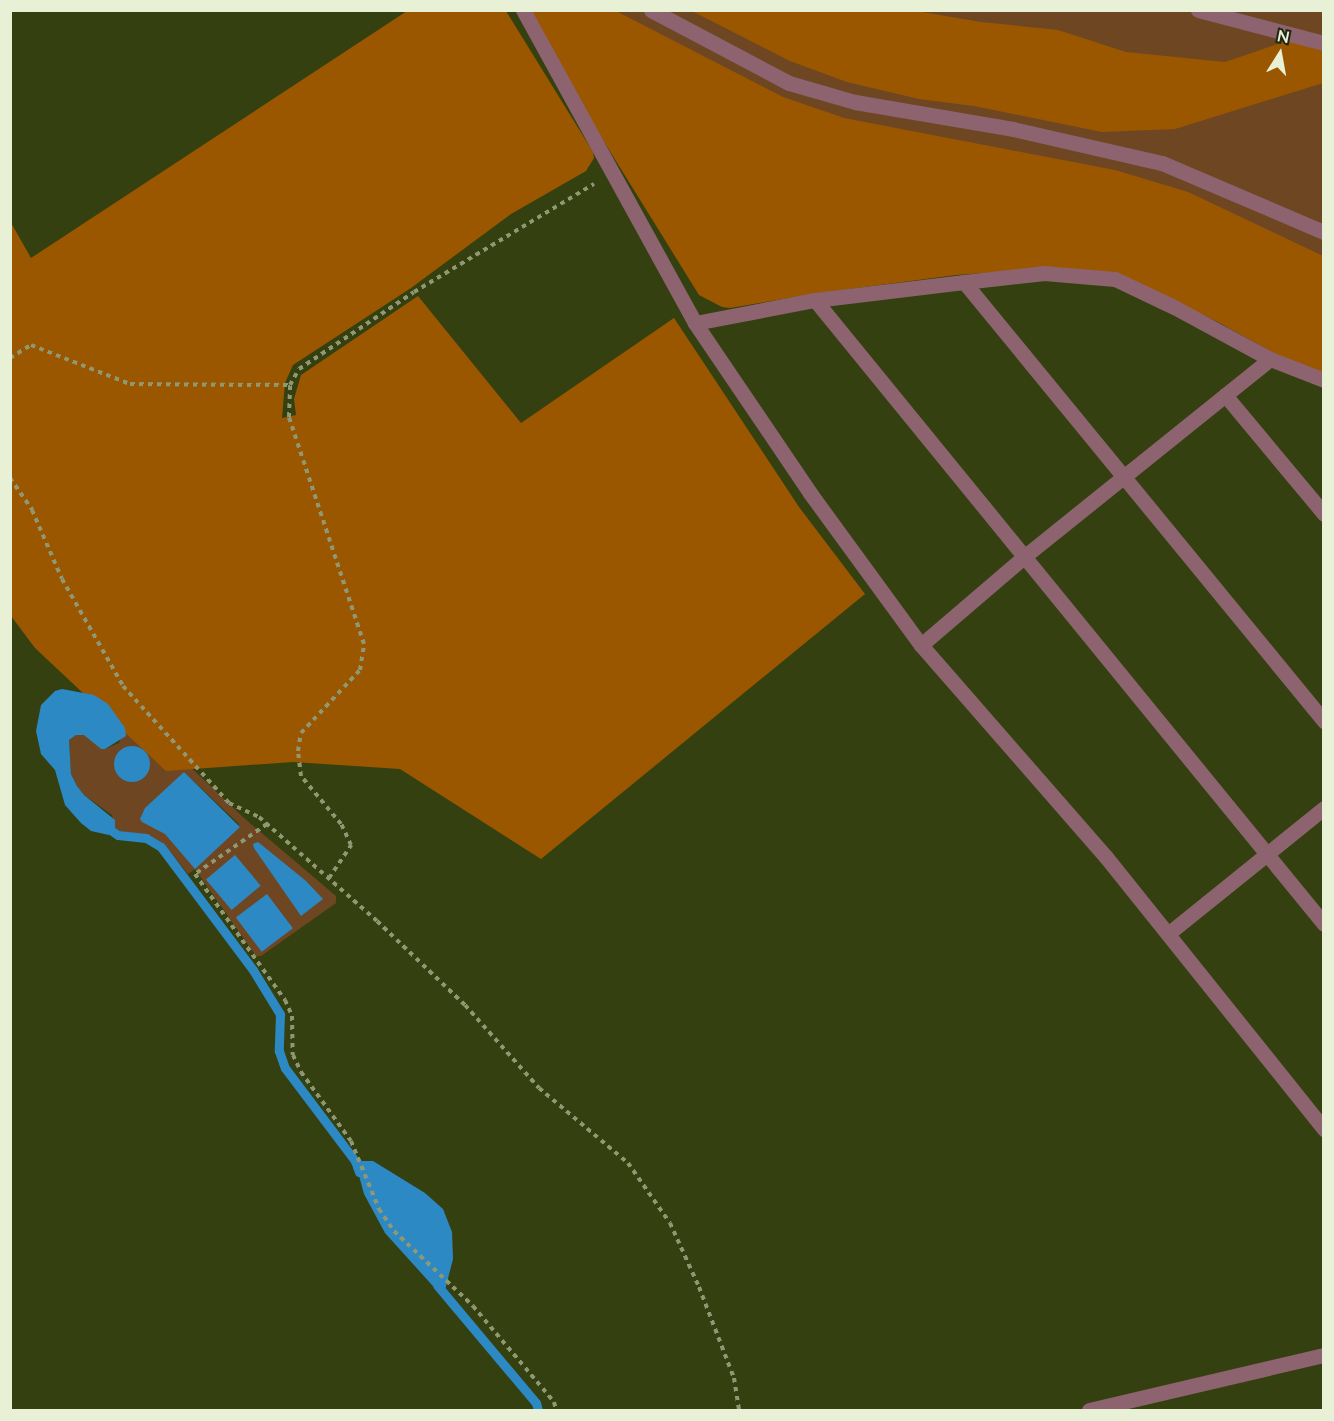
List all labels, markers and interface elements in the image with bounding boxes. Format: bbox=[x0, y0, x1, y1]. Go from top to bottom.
north arrow bbox=[1250, 24, 1310, 84]
text: N bbox=[1276, 25, 1291, 46]

